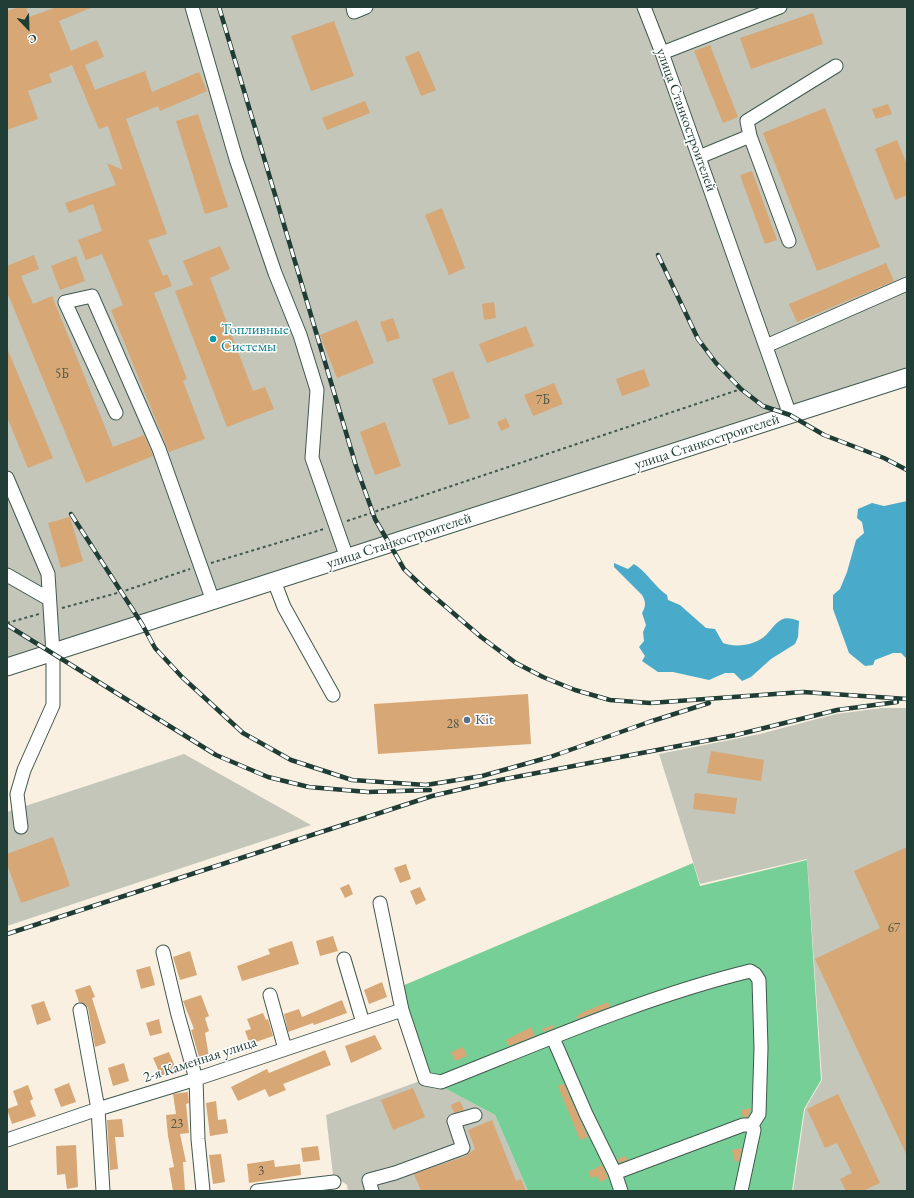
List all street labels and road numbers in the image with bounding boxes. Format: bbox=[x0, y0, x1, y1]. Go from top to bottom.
street label: улица Станкостроителей bbox=[652, 46, 720, 194]
street label: улица Станкостроителей bbox=[632, 410, 782, 474]
street label: улица Станкостроителей bbox=[324, 509, 474, 573]
street label: 2-я Каменная улица bbox=[141, 1033, 259, 1087]

